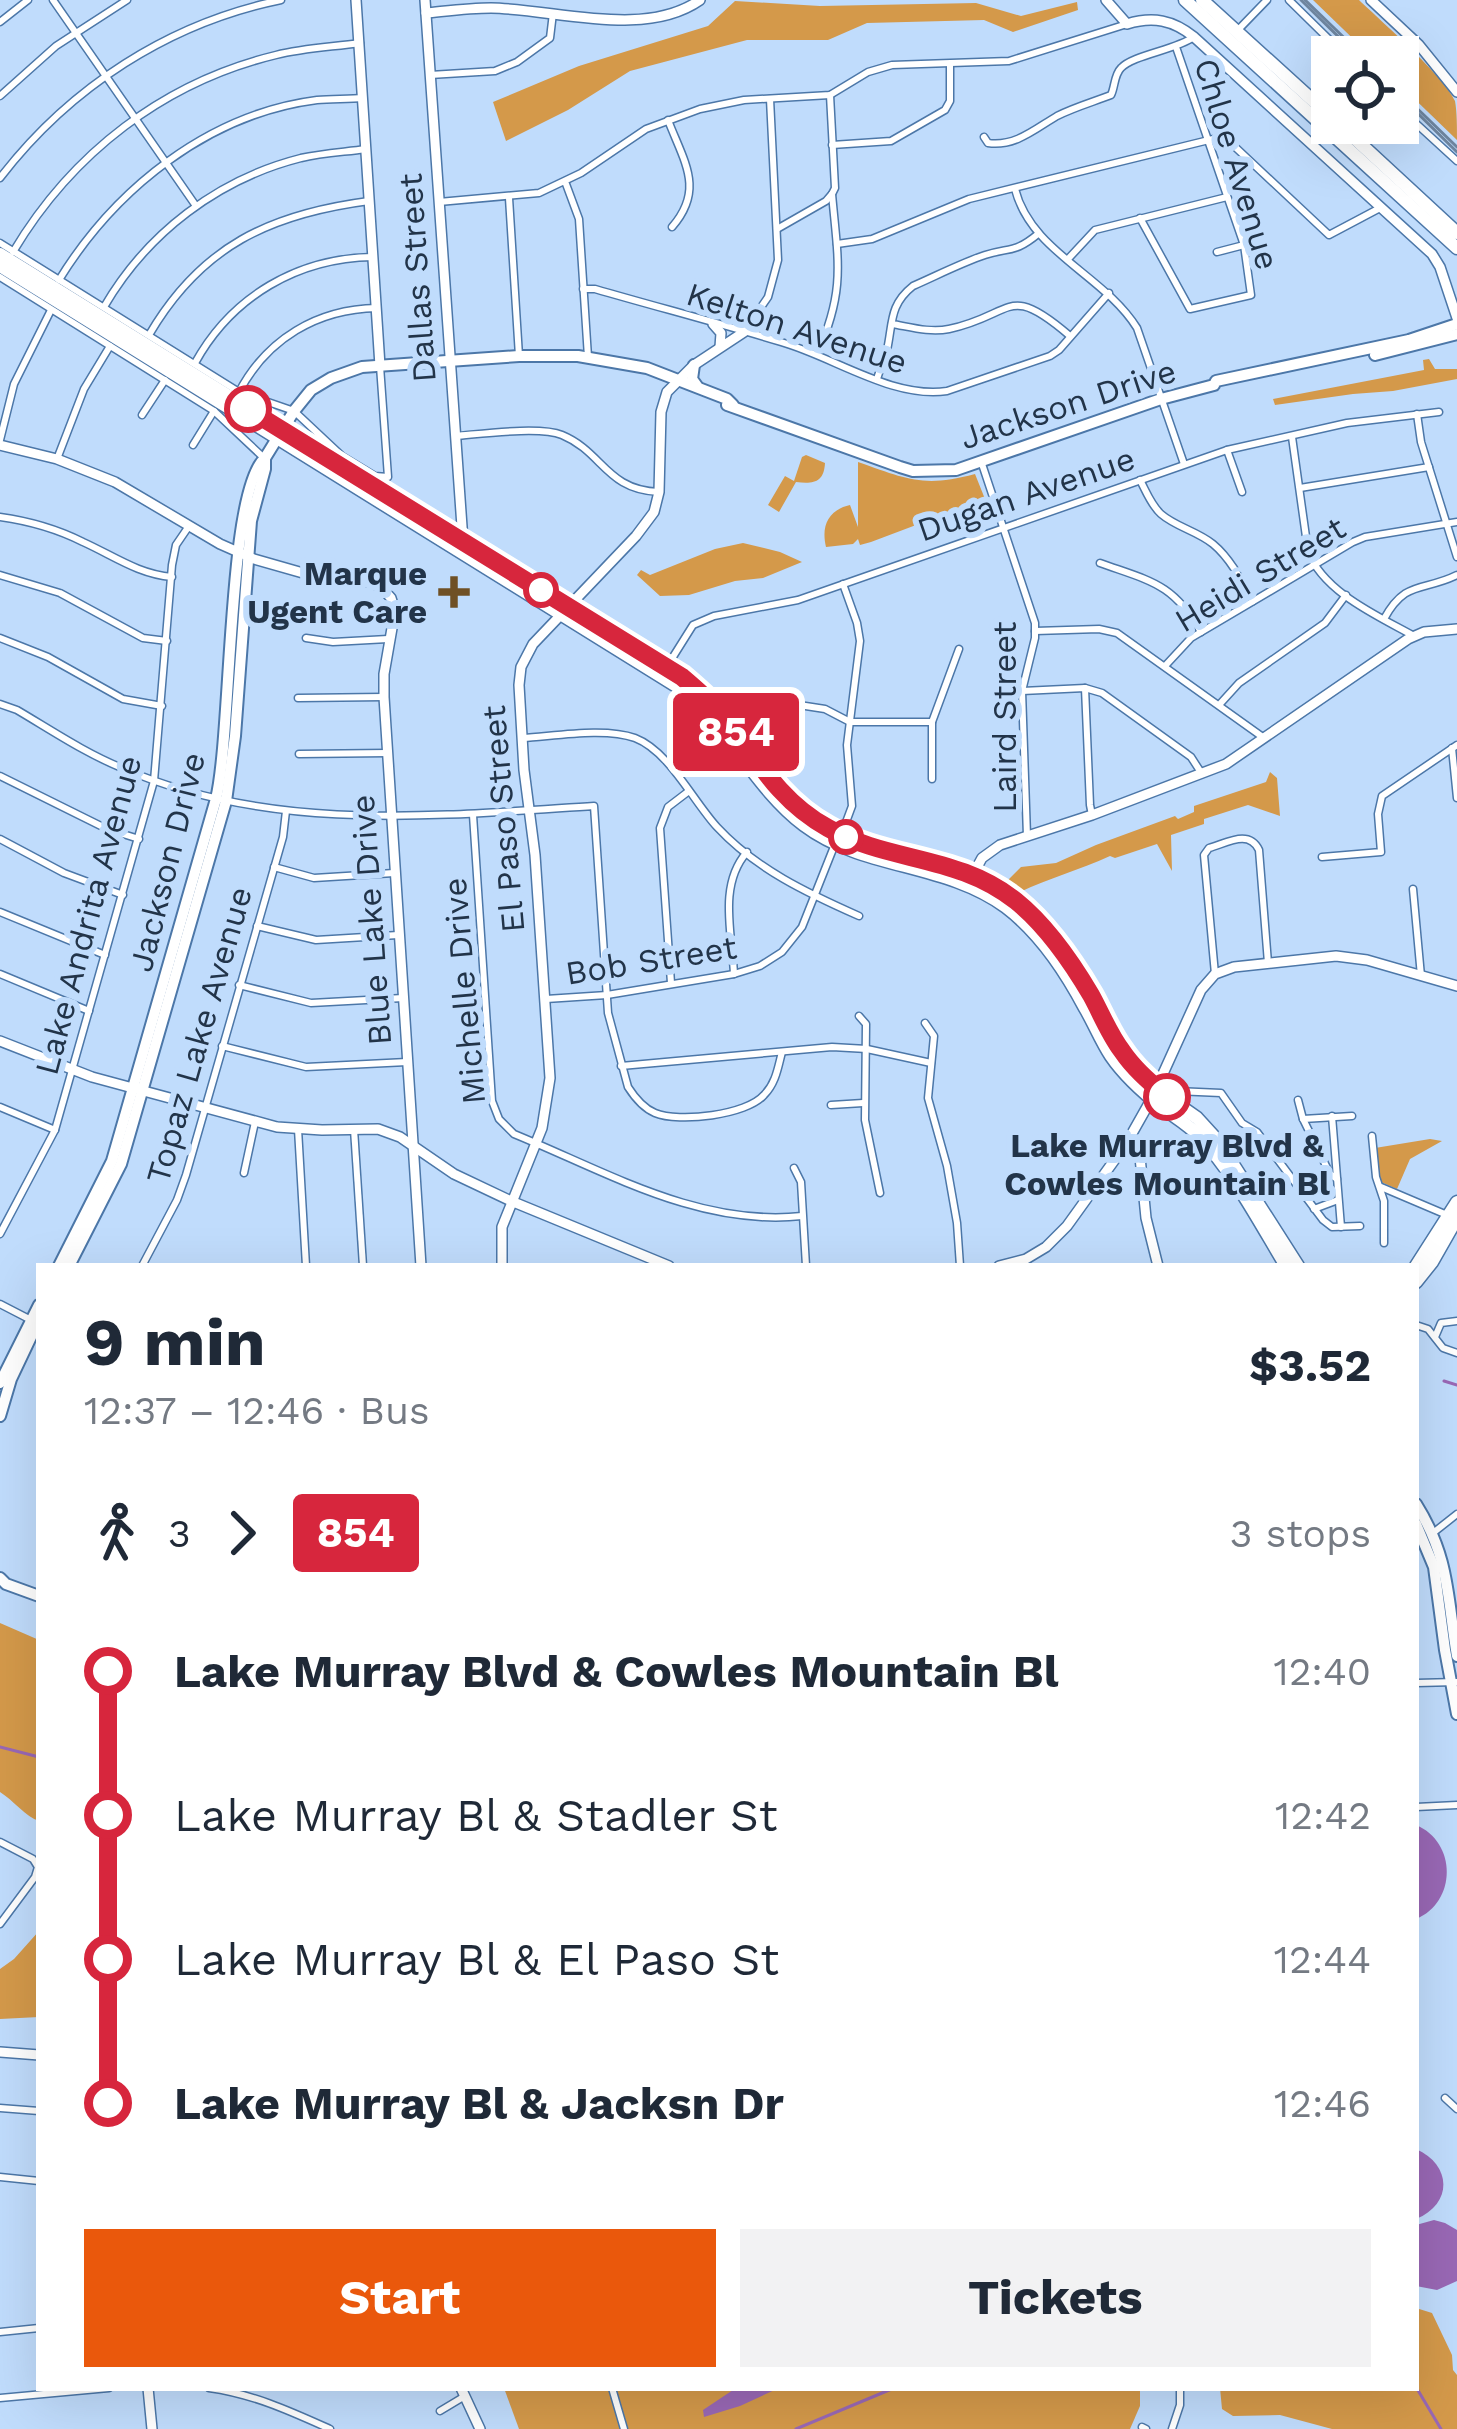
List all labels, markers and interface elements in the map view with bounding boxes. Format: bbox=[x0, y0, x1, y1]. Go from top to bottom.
map controls bbox=[1311, 36, 1419, 144]
button: locate bbox=[1311, 36, 1419, 144]
street label: Chloe Avenue bbox=[1186, 54, 1288, 274]
street label: Dallas Street bbox=[390, 172, 444, 384]
street label: Kelton Avenue bbox=[682, 274, 912, 382]
street label: Jackson Drive bbox=[955, 351, 1181, 457]
unlabelled marker bbox=[226, 387, 270, 431]
street label: Dugan Avenue bbox=[912, 439, 1140, 549]
street label: Heidi Street bbox=[1168, 508, 1352, 640]
place label: Marque Ugent Care bbox=[247, 554, 427, 631]
unlabelled marker bbox=[525, 574, 557, 606]
marker: Marque Ugent Care bbox=[438, 576, 470, 608]
street label: Laird Street bbox=[985, 621, 1024, 813]
line badge: 854 bbox=[667, 693, 805, 771]
street label: El Paso Street bbox=[474, 704, 532, 934]
text: 854 bbox=[697, 707, 775, 756]
street label: Jackson Drive bbox=[121, 748, 213, 976]
street label: Lake Andrita Avenue bbox=[27, 751, 149, 1079]
street label: Blue Lake Drive bbox=[343, 793, 399, 1047]
unlabelled marker bbox=[830, 821, 862, 853]
street label: Michelle Drive bbox=[435, 876, 493, 1106]
street label: Topaz Lake Avenue bbox=[138, 882, 260, 1188]
street label: Bob Street bbox=[563, 927, 739, 993]
marker: Lake Murray Blvd & Cowles Mountain Bl bbox=[1145, 1075, 1189, 1119]
place label: Lake Murray Blvd & Cowles Mountain Bl bbox=[1004, 1126, 1330, 1203]
text: 9 min bbox=[84, 1304, 266, 1381]
text: $3.52 bbox=[1249, 1339, 1371, 1392]
text: 12:37 – 12:46 · Bus bbox=[84, 1388, 430, 1433]
icon: walk bbox=[84, 1500, 150, 1566]
icon: forward bbox=[209, 1500, 275, 1566]
text: 854 bbox=[317, 1508, 395, 1557]
text: 3 bbox=[168, 1511, 191, 1556]
text: 3 stops bbox=[1230, 1511, 1371, 1556]
text: Lake Murray Blvd & Cowles Mountain Bl bbox=[174, 1645, 1058, 1698]
text: 12:40 bbox=[1273, 1649, 1371, 1694]
text: Lake Murray Bl & Stadler St bbox=[174, 1789, 778, 1842]
text: 12:42 bbox=[1275, 1793, 1371, 1838]
text: Lake Murray Bl & El Paso St bbox=[174, 1933, 779, 1986]
text: 12:44 bbox=[1274, 1937, 1371, 1982]
text: Lake Murray Bl & Jacksn Dr bbox=[174, 2077, 784, 2130]
text: 12:46 bbox=[1274, 2081, 1371, 2126]
button: Start bbox=[84, 2229, 716, 2367]
button: Tickets bbox=[740, 2229, 1371, 2367]

